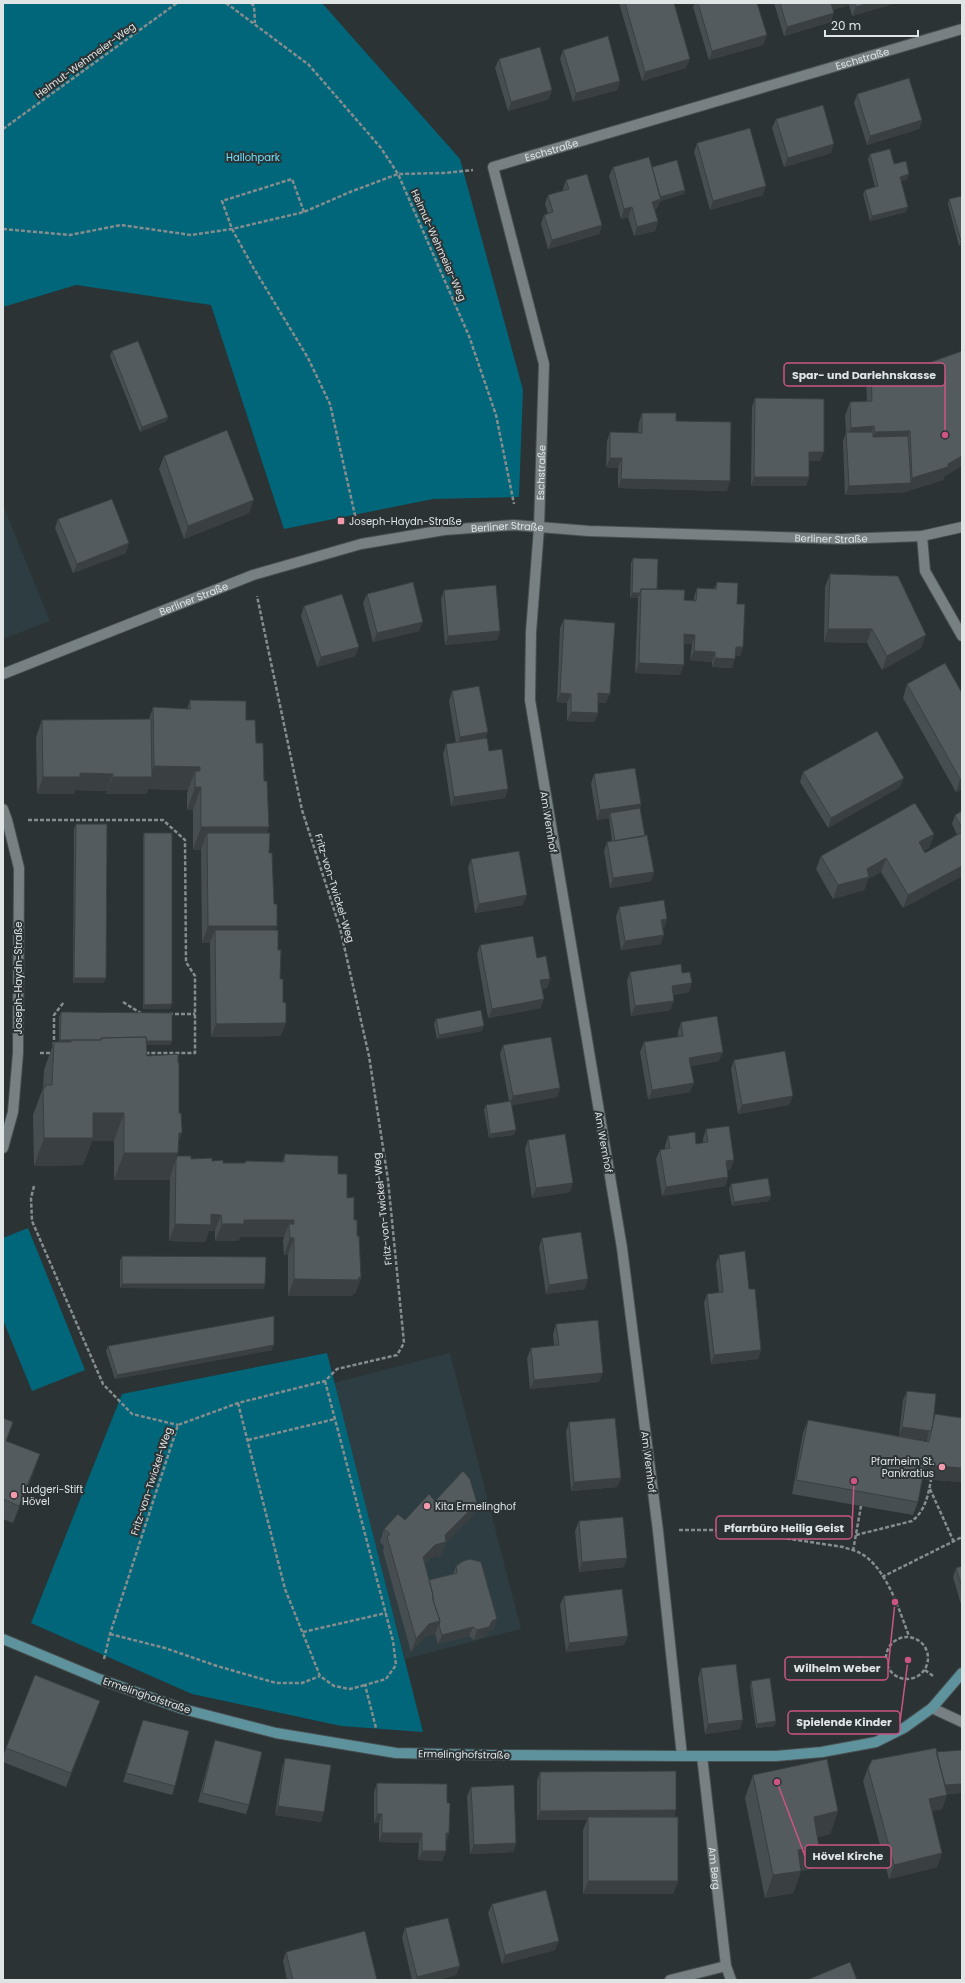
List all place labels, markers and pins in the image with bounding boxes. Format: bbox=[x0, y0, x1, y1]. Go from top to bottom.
callout: Spar- und Darlehnskasse bbox=[784, 363, 945, 386]
place label: Joseph-Haydn-Straße bbox=[349, 514, 462, 529]
marker: Joseph-Haydn-Straße bbox=[336, 516, 346, 526]
place label: Pfarrheim St. Pankratius bbox=[871, 1454, 934, 1481]
marker: Pfarrheim St. Pankratius bbox=[937, 1462, 947, 1472]
place label: Ludgeri-Stift Hövel bbox=[22, 1482, 83, 1509]
marker: Ludgeri-Stift Hövel bbox=[9, 1490, 19, 1500]
place label: Kita Ermelinghof bbox=[435, 1499, 516, 1514]
marker: Kita Ermelinghof bbox=[422, 1501, 432, 1511]
callout: Pfarrbüro Heilig Geist bbox=[716, 1516, 852, 1539]
callout: Wilhelm Weber bbox=[785, 1657, 888, 1680]
callout: Spielende Kinder bbox=[788, 1711, 900, 1734]
callout: Hövel Kirche bbox=[805, 1845, 891, 1868]

